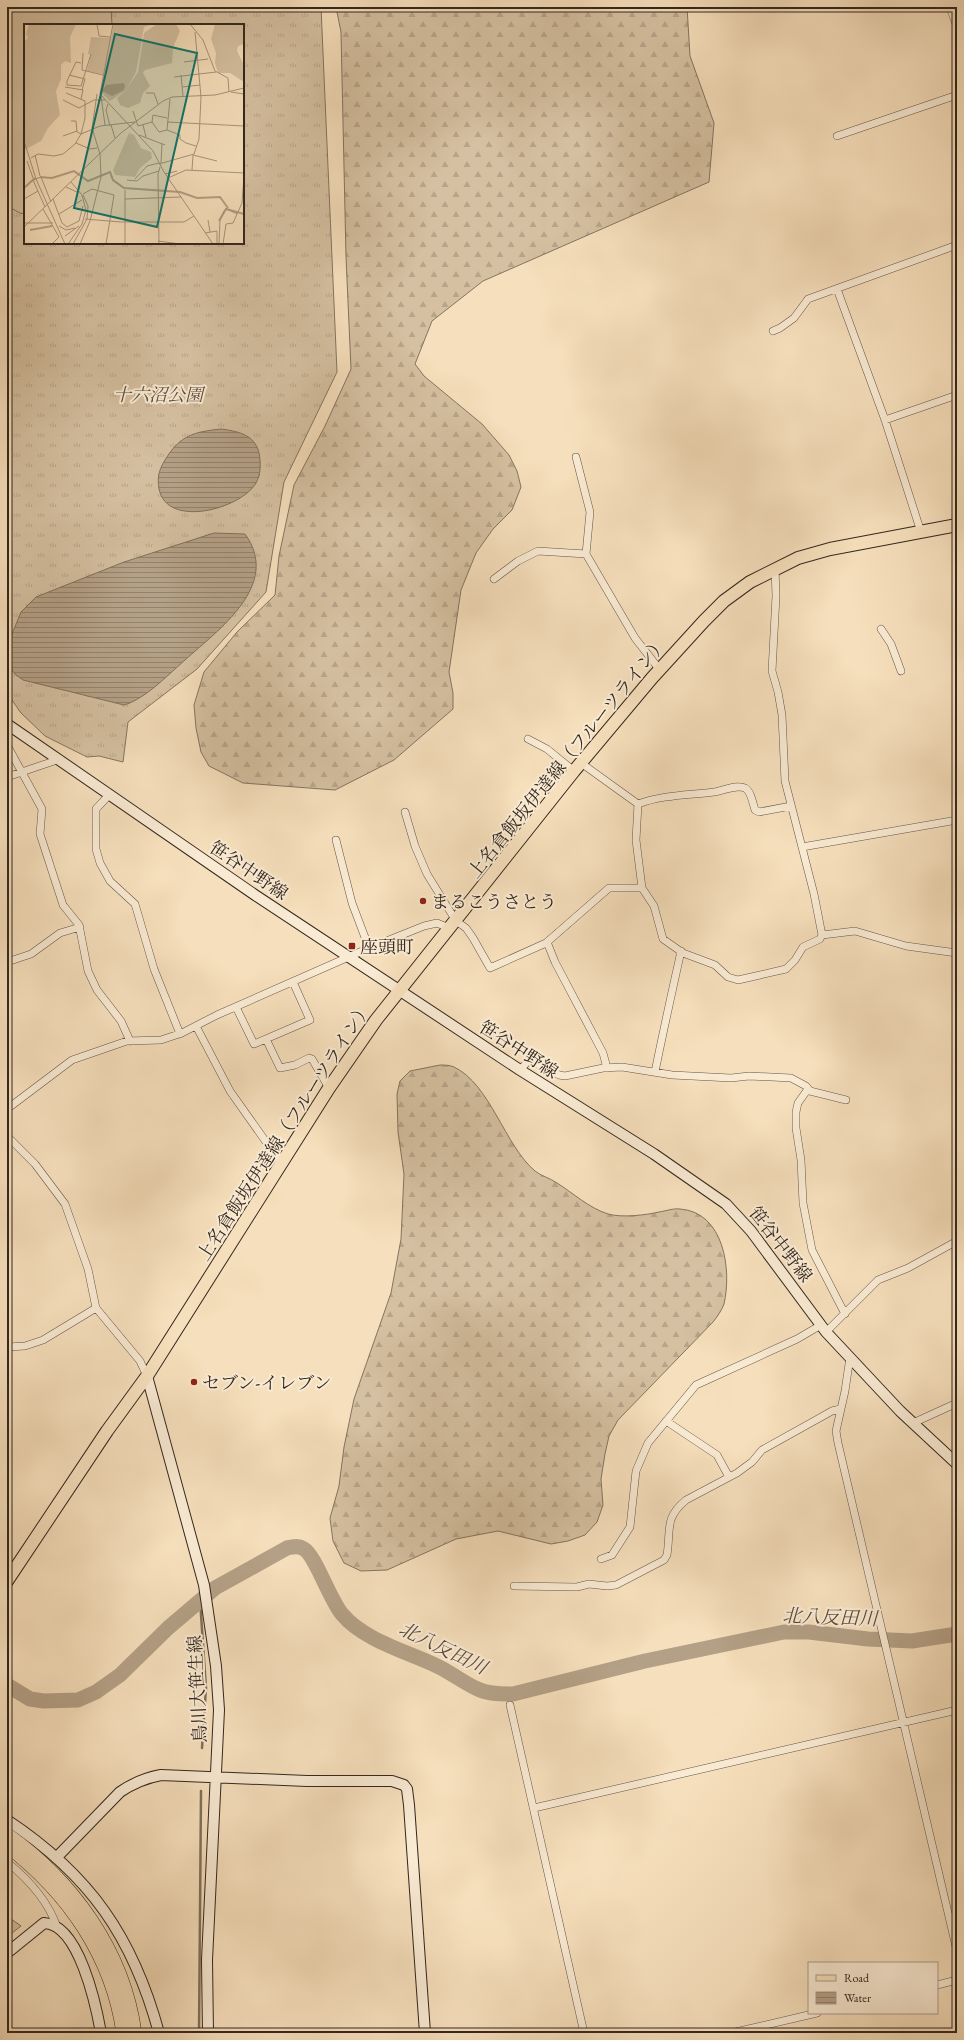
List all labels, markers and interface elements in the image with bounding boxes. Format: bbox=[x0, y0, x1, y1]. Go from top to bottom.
inset map bbox=[24, 24, 244, 244]
park label: 十六沼公園 bbox=[113, 383, 206, 406]
street label: 上名倉飯坂伊達線（フルーツライン） bbox=[462, 632, 672, 882]
street label: 笹谷中野線 bbox=[205, 835, 293, 905]
place label: まるこうさとう bbox=[431, 890, 557, 913]
marker: まるこうさとう bbox=[418, 896, 428, 906]
place label: 座頭町 bbox=[360, 935, 414, 958]
marker: 座頭町 bbox=[347, 941, 357, 951]
street label: 上名倉飯坂伊達線（フルーツライン） bbox=[192, 997, 376, 1265]
street label: 笹谷中野線 bbox=[475, 1015, 563, 1083]
street label: 笹谷中野線 bbox=[744, 1201, 818, 1287]
place label: セブン-イレブン bbox=[202, 1371, 332, 1394]
marker: セブン-イレブン bbox=[189, 1377, 199, 1387]
water label: 北八反田川 bbox=[782, 1603, 880, 1631]
water label: 北八反田川 bbox=[395, 1616, 493, 1681]
street label: 鳥川大笹生線 bbox=[183, 1634, 211, 1744]
legend bbox=[808, 1962, 938, 2014]
text: Road bbox=[844, 1970, 870, 1986]
text: Water bbox=[844, 1990, 871, 2006]

